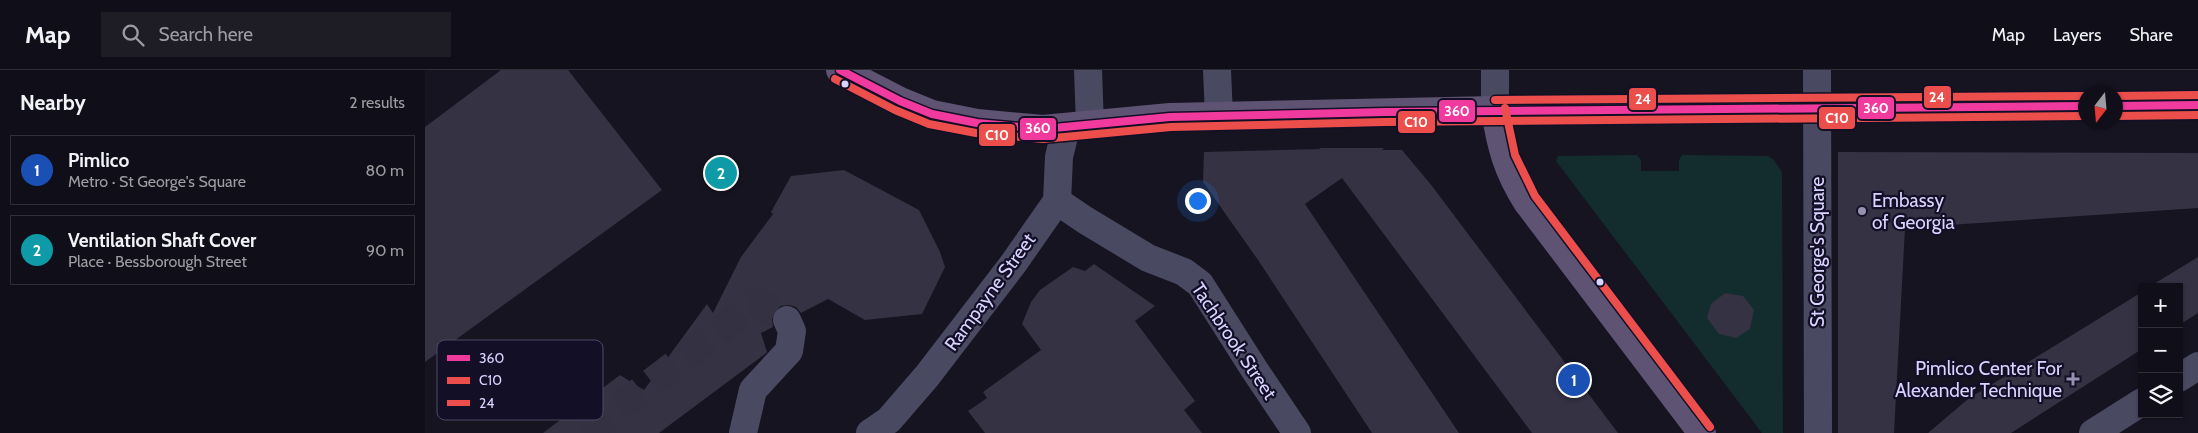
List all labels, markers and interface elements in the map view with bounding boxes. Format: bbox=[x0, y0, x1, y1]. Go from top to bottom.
search box bbox=[101, 12, 451, 57]
text: Map bbox=[25, 20, 71, 49]
icon: search bbox=[119, 21, 147, 49]
text: Search here bbox=[159, 23, 253, 46]
text: Map bbox=[1992, 24, 2025, 46]
text: Layers bbox=[2053, 24, 2102, 46]
text: Share bbox=[2130, 24, 2173, 46]
unlabelled marker bbox=[840, 79, 850, 89]
line badge: 24 bbox=[1923, 85, 1952, 109]
north arrow bbox=[2078, 85, 2123, 130]
line badge: 24 bbox=[1628, 87, 1657, 111]
text: 24 bbox=[1929, 88, 1945, 106]
text: Nearby bbox=[20, 90, 86, 115]
text: 24 bbox=[1635, 90, 1651, 108]
text: 2 results bbox=[349, 93, 405, 112]
line badge: 360 bbox=[1857, 96, 1895, 120]
line badge: 360 bbox=[1438, 99, 1476, 123]
text: 360 bbox=[1863, 99, 1889, 117]
text: 360 bbox=[1444, 102, 1470, 120]
line badge: C10 bbox=[1818, 106, 1856, 130]
text: C10 bbox=[1825, 109, 1849, 127]
line badge: C10 bbox=[1397, 110, 1436, 134]
text: C10 bbox=[1404, 113, 1428, 131]
line badge: 360 bbox=[1019, 117, 1057, 141]
text: 360 bbox=[1025, 119, 1051, 137]
line badge: C10 bbox=[978, 123, 1016, 147]
text: C10 bbox=[985, 126, 1009, 144]
text: Pimlico bbox=[68, 149, 129, 172]
pin: 2 bbox=[705, 154, 737, 192]
text: 1 bbox=[34, 161, 40, 180]
text: 80 m bbox=[366, 161, 404, 180]
text: Metro · St George's Square bbox=[68, 172, 246, 191]
street label: St George's Square bbox=[1806, 176, 1829, 327]
your location bbox=[1185, 188, 1211, 214]
place label: Embassy of Georgia bbox=[1872, 189, 1955, 234]
marker: Embassy of Georgia bbox=[1856, 205, 1868, 217]
street label: Rampayne Street bbox=[940, 228, 1041, 355]
text: Ventilation Shaft Cover bbox=[68, 229, 256, 252]
text: 2 bbox=[33, 241, 41, 260]
text: 90 m bbox=[366, 241, 404, 260]
text: Place · Bessborough Street bbox=[68, 252, 247, 271]
unlabelled marker bbox=[1595, 277, 1605, 287]
street label: Tachbrook Street bbox=[1186, 278, 1282, 404]
map controls bbox=[2138, 283, 2183, 418]
button: + bbox=[2138, 283, 2183, 328]
button: − bbox=[2138, 328, 2183, 373]
legend bbox=[437, 340, 603, 420]
text: 360 bbox=[479, 349, 505, 367]
place label: Pimlico Center For Alexander Technique bbox=[1895, 357, 2062, 402]
pin: 1 bbox=[1558, 361, 1590, 399]
text: C10 bbox=[479, 371, 502, 389]
marker: Pimlico Center For Alexander Technique bbox=[2066, 372, 2080, 386]
button: layers bbox=[2138, 373, 2183, 418]
text: 24 bbox=[479, 394, 494, 412]

